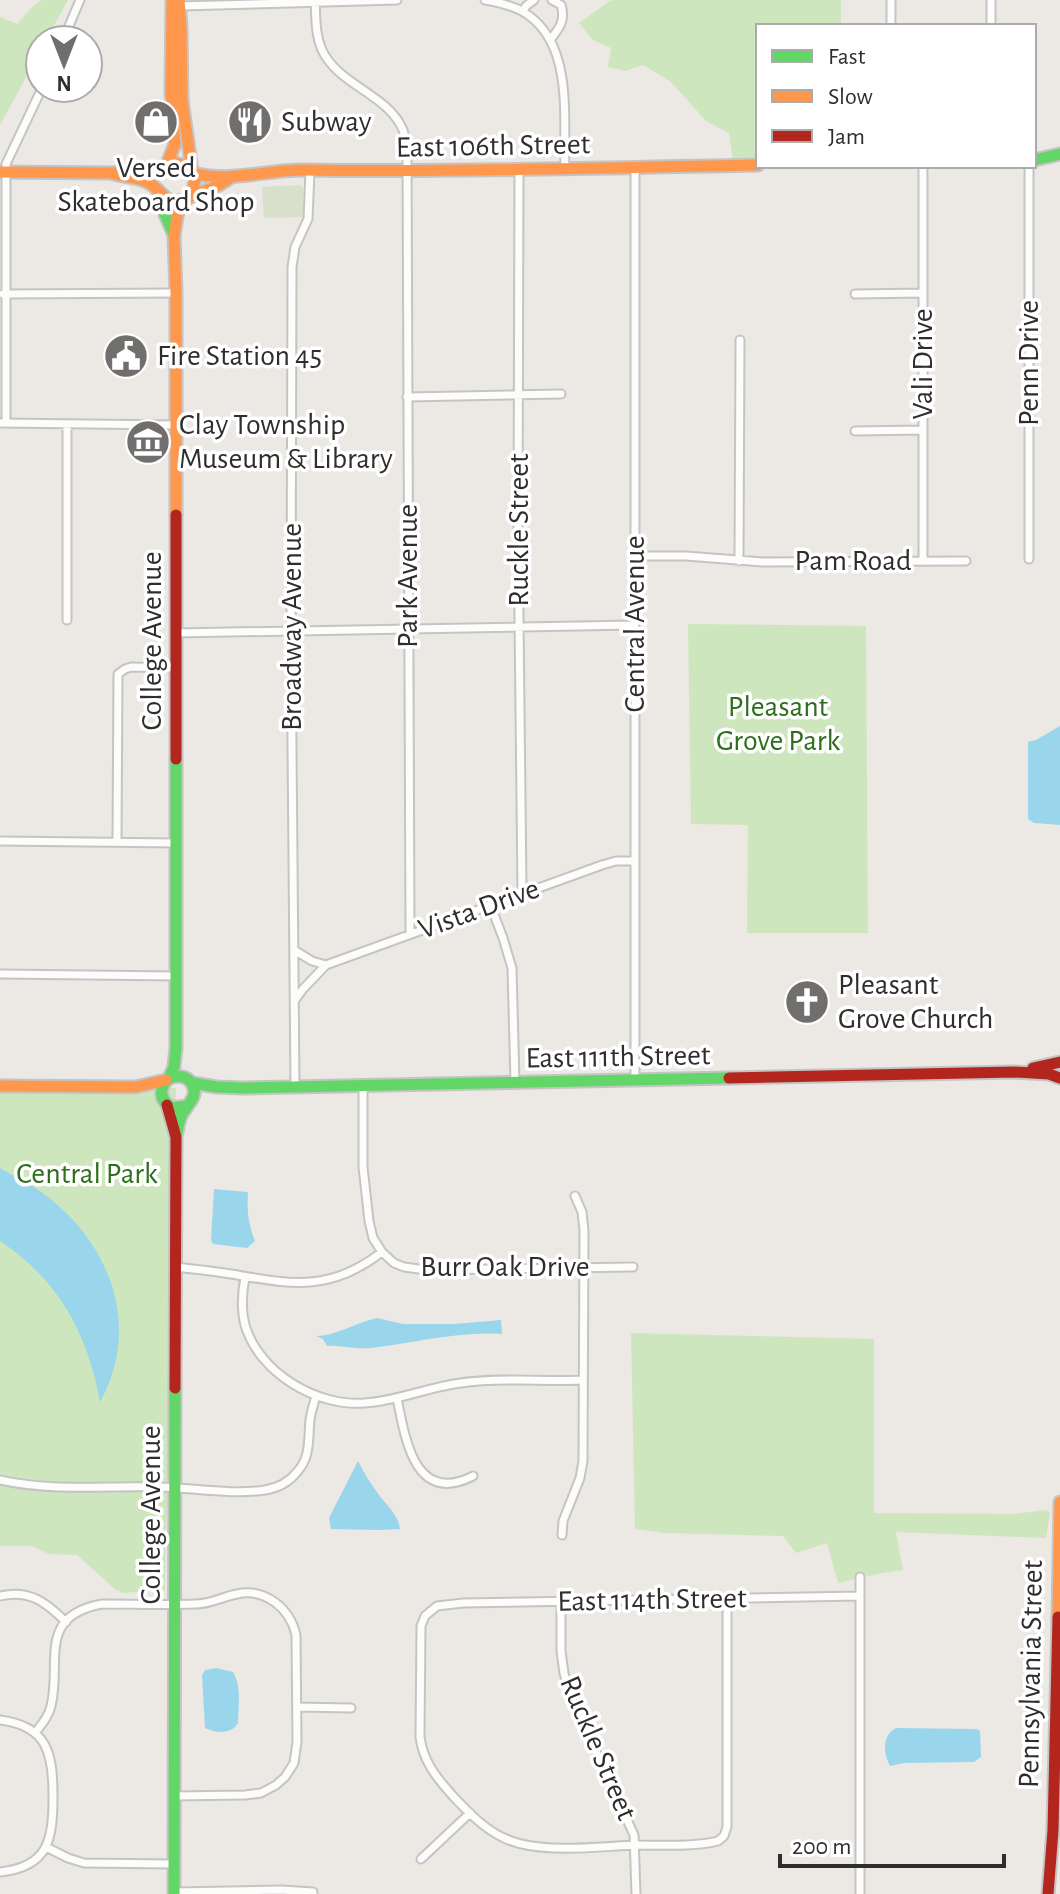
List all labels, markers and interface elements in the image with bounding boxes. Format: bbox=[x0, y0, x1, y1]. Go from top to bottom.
north arrow bbox=[24, 24, 104, 104]
legend bbox=[756, 24, 1036, 168]
text: Fast bbox=[828, 45, 866, 69]
text: N bbox=[56, 72, 72, 94]
text: Slow bbox=[828, 85, 873, 109]
shop icon: Versed Skateboard Shop bbox=[132, 98, 180, 146]
restaurant icon: Subway bbox=[226, 98, 274, 146]
place label: Subway bbox=[281, 107, 372, 137]
text: Jam bbox=[828, 125, 865, 149]
street label: East 106th Street bbox=[396, 129, 591, 163]
place label: Versed Skateboard Shop bbox=[57, 153, 255, 217]
street label: Penn Drive bbox=[1014, 300, 1044, 426]
street label: Vali Drive bbox=[908, 308, 938, 420]
public building icon: Fire Station 45 bbox=[102, 332, 150, 380]
place label: Fire Station 45 bbox=[157, 341, 322, 371]
place label: Clay Township Museum & Library bbox=[179, 410, 393, 474]
museum icon: Clay Township Museum & Library bbox=[124, 418, 172, 466]
street label: Ruckle Street bbox=[504, 453, 534, 607]
street label: Park Avenue bbox=[393, 504, 423, 648]
street label: Broadway Avenue bbox=[277, 523, 307, 731]
street label: Central Avenue bbox=[620, 536, 650, 712]
street label: Pam Road bbox=[795, 546, 912, 576]
street label: College Avenue bbox=[137, 552, 167, 730]
park label: Pleasant Grove Park bbox=[716, 692, 840, 756]
street label: Vista Drive bbox=[415, 873, 543, 945]
place label: Pleasant Grove Church bbox=[838, 970, 993, 1034]
church icon: Pleasant Grove Church bbox=[783, 978, 831, 1026]
street label: East 111th Street bbox=[525, 1040, 711, 1074]
park label: Central Park bbox=[16, 1159, 158, 1189]
street label: Burr Oak Drive bbox=[420, 1252, 590, 1282]
street label: College Avenue bbox=[136, 1426, 166, 1604]
street label: Pennsylvania Street bbox=[1014, 1559, 1048, 1788]
street label: East 114th Street bbox=[557, 1583, 747, 1617]
street label: Ruckle Street bbox=[554, 1672, 642, 1825]
scale bar bbox=[780, 1818, 1004, 1868]
text: 200 m bbox=[792, 1835, 851, 1859]

